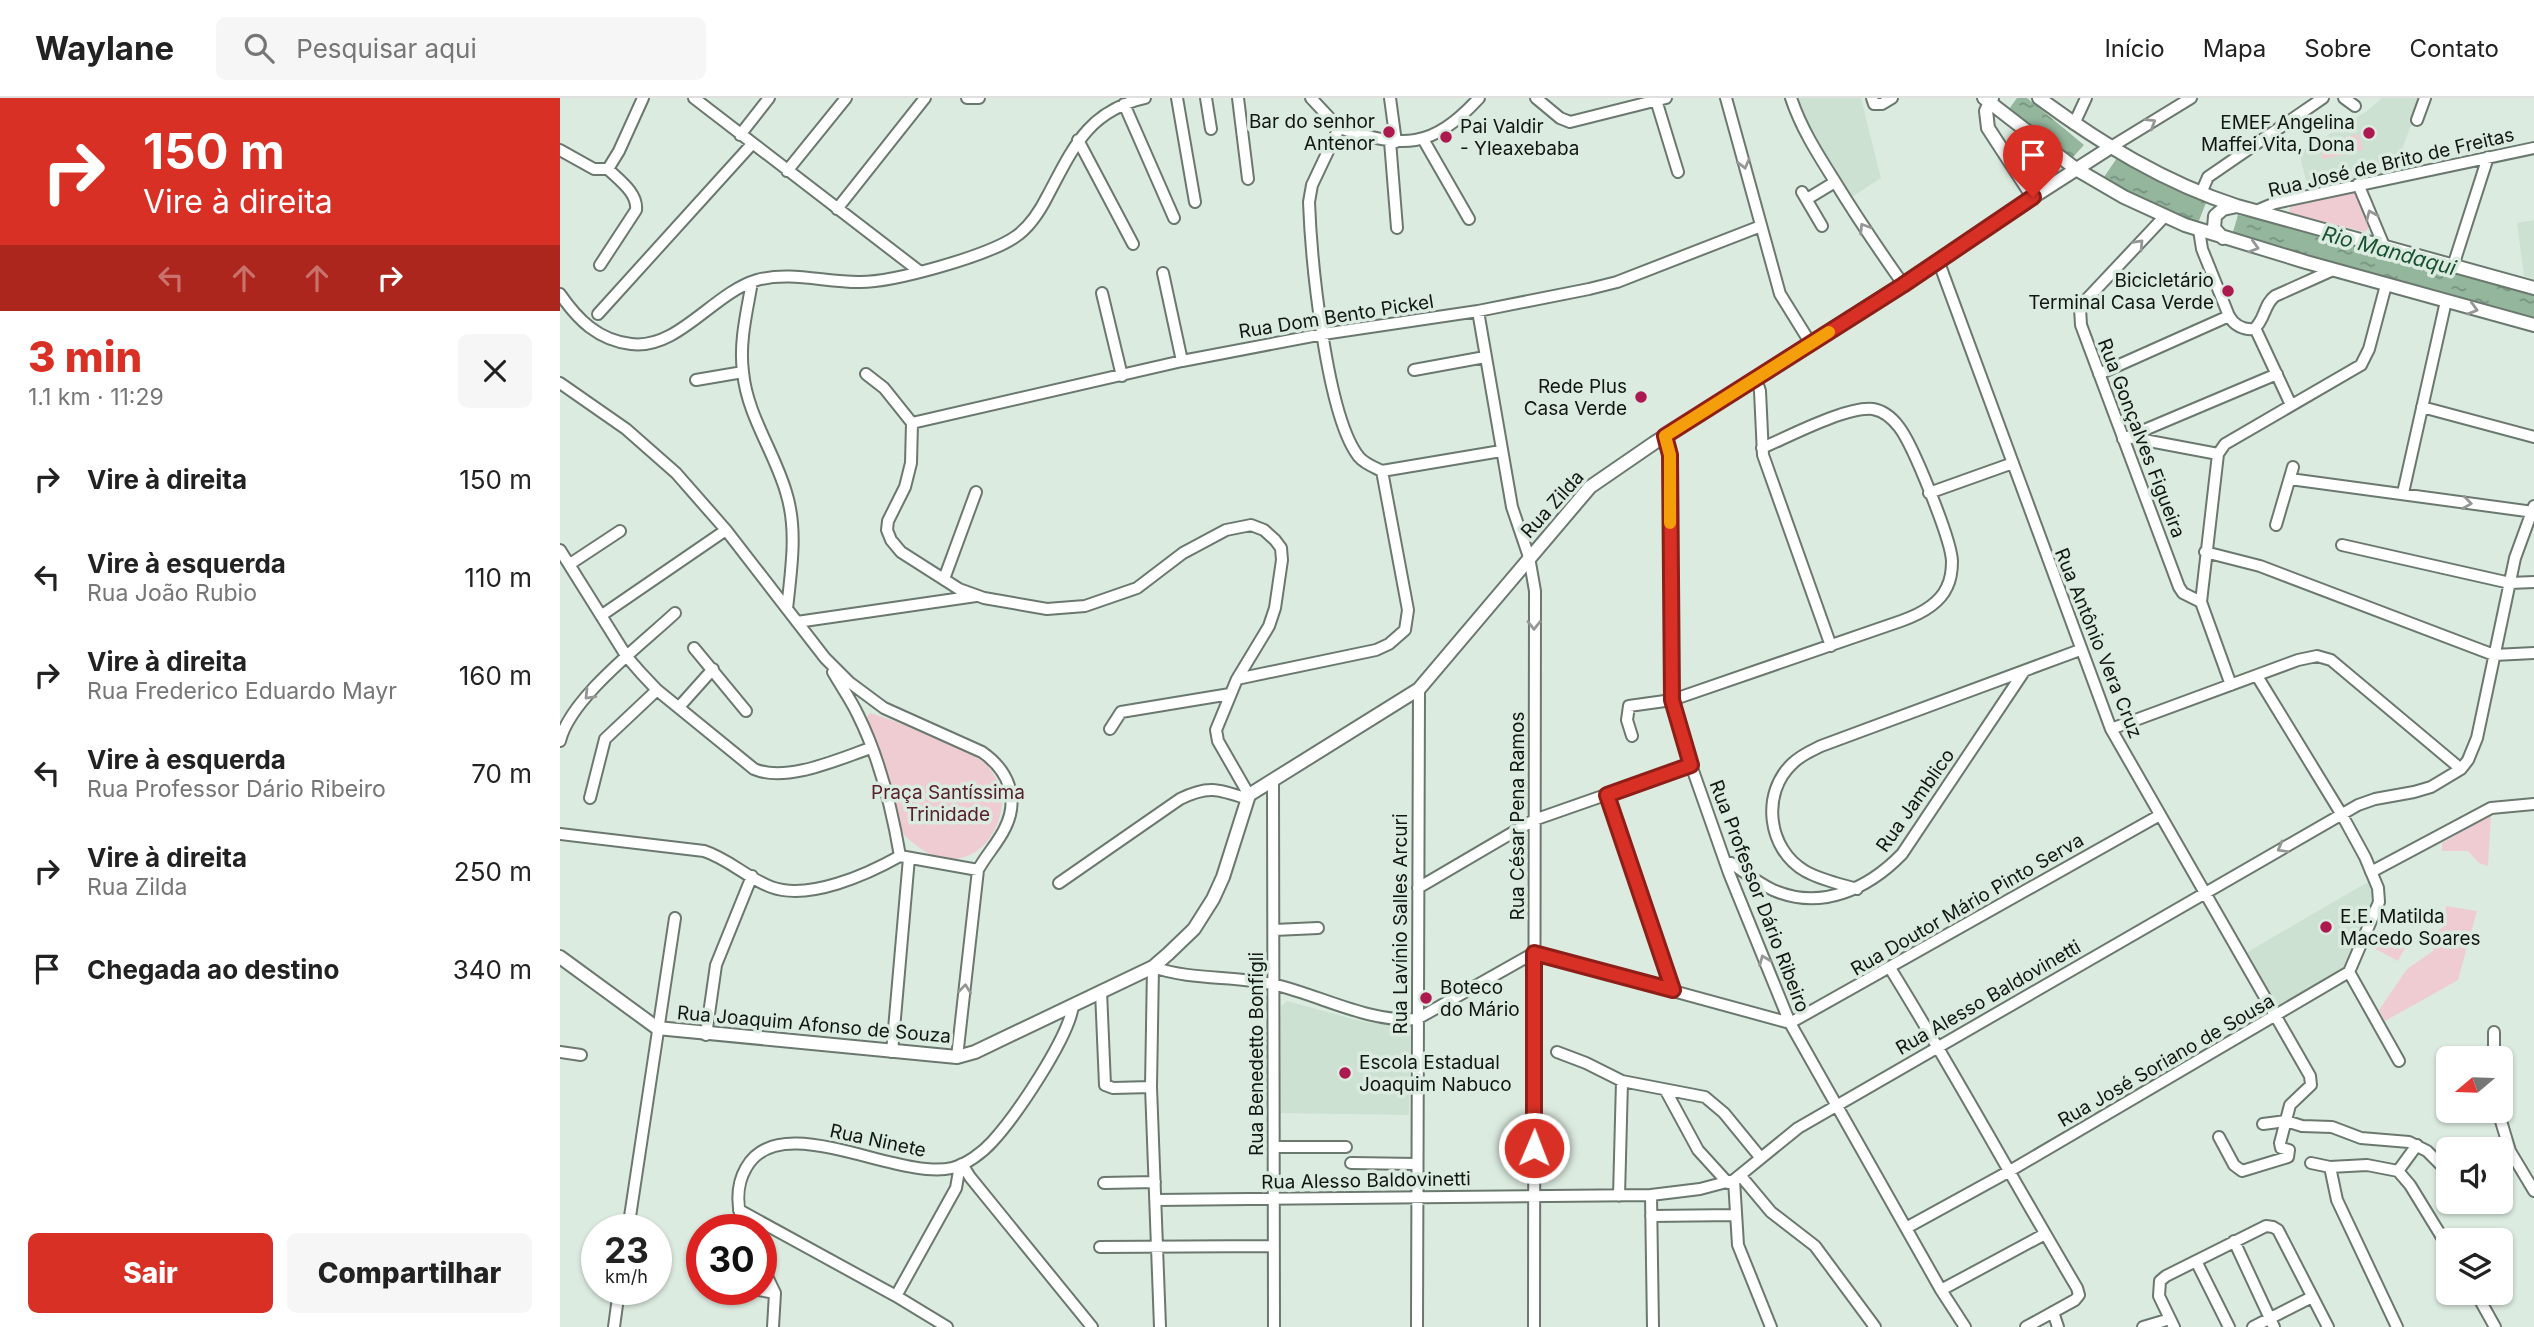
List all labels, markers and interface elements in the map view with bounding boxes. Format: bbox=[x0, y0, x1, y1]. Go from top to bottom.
search box bbox=[216, 17, 706, 80]
text: Waylane bbox=[35, 28, 174, 68]
icon: search bbox=[240, 29, 278, 67]
text: Pesquisar aqui bbox=[296, 33, 477, 64]
text: Início bbox=[2104, 34, 2165, 63]
text: Mapa bbox=[2203, 34, 2266, 63]
text: Sobre bbox=[2304, 34, 2371, 63]
text: Contato bbox=[2409, 34, 2499, 63]
place label: Bar do senhor Antenor bbox=[1249, 110, 1375, 155]
place label: EMEF Angelina Maffei Vita, Dona bbox=[2201, 111, 2355, 156]
place label: Pai Valdir - Yleaxebaba bbox=[1460, 115, 1580, 160]
one-way arrow bbox=[2143, 118, 2156, 131]
text: 150 m bbox=[143, 122, 285, 181]
street label: Rua José de Brito de Freitas bbox=[2266, 123, 2516, 202]
marker: Bar do senhor Antenor bbox=[1381, 124, 1397, 140]
pin bbox=[2003, 125, 2063, 197]
marker: EMEF Angelina Maffei Vita, Dona bbox=[2361, 125, 2377, 141]
icon: right bbox=[28, 126, 119, 217]
marker: Pai Valdir - Yleaxebaba bbox=[1438, 129, 1454, 145]
icon: arrive bbox=[2014, 136, 2052, 174]
one-way arrow bbox=[1735, 158, 1750, 170]
text: Vire à direita bbox=[143, 182, 333, 221]
one-way arrow bbox=[2365, 210, 2379, 223]
water label: Rio Mandaqui bbox=[2319, 221, 2460, 281]
one-way arrow bbox=[1859, 223, 1872, 236]
one-way arrow bbox=[2130, 239, 2143, 252]
one-way arrow bbox=[2248, 239, 2260, 254]
icon: left bbox=[152, 259, 190, 297]
icon: ahead bbox=[225, 259, 263, 297]
icon: ahead bbox=[298, 259, 336, 297]
icon: right bbox=[371, 259, 409, 297]
place label: Bicicletário Terminal Casa Verde bbox=[2028, 269, 2214, 314]
marker: Bicicletário Terminal Casa Verde bbox=[2220, 283, 2236, 299]
street label: Rua Dom Bento Pickel bbox=[1237, 290, 1435, 343]
one-way arrow bbox=[2467, 300, 2479, 315]
text: 3 min bbox=[28, 331, 142, 382]
button: close bbox=[458, 334, 532, 408]
street label: Rua Gonçalves Figueira bbox=[2093, 335, 2190, 541]
place label: Rede Plus Casa Verde bbox=[1524, 375, 1627, 420]
text: 1.1 km · 11:29 bbox=[28, 383, 164, 411]
marker: Rede Plus Casa Verde bbox=[1633, 389, 1649, 405]
icon: right bbox=[28, 460, 66, 498]
text: Vire à direita bbox=[87, 464, 247, 495]
text: 150 m bbox=[459, 464, 532, 495]
street label: Rua Zilda bbox=[1516, 466, 1589, 543]
one-way arrow bbox=[2462, 495, 2473, 510]
street label: Rua Antônio Vera Cruz bbox=[2050, 545, 2147, 742]
text: Vire à esquerda bbox=[87, 548, 286, 579]
icon: left bbox=[28, 558, 66, 596]
text: 110 m bbox=[464, 562, 532, 593]
text: Rua João Rubio bbox=[87, 579, 257, 607]
one-way arrow bbox=[1526, 620, 1542, 631]
text: Vire à direita bbox=[87, 646, 247, 677]
icon: right bbox=[28, 656, 66, 694]
text: 160 m bbox=[459, 660, 532, 691]
text: Rua Frederico Eduardo Mayr bbox=[87, 677, 397, 705]
one-way arrow bbox=[584, 687, 597, 700]
street label: Rua César Pena Ramos bbox=[1506, 712, 1529, 920]
text: Vire à esquerda bbox=[87, 744, 286, 775]
street label: Rua Jamblico bbox=[1871, 744, 1959, 856]
icon: left bbox=[28, 754, 66, 792]
text: 70 m bbox=[471, 758, 532, 789]
text: Rua Professor Dário Ribeiro bbox=[87, 775, 386, 803]
street label: Rua Professor Dário Ribeiro bbox=[1705, 777, 1815, 1016]
park label: Praça Santíssima Trinidade bbox=[871, 781, 1025, 826]
street label: Rua Lavínio Salles Arcuri bbox=[1389, 813, 1412, 1035]
street label: Rua Doutor Mário Pinto Serva bbox=[1847, 828, 2088, 981]
one-way arrow bbox=[2277, 840, 2290, 853]
text: Vire à direita bbox=[87, 842, 247, 873]
icon: right bbox=[28, 852, 66, 890]
text: 250 m bbox=[454, 856, 532, 887]
text: Rua Zilda bbox=[87, 873, 187, 901]
place label: E.E. Matilda Macedo Soares bbox=[2340, 905, 2481, 950]
marker: E.E. Matilda Macedo Soares bbox=[2318, 919, 2334, 935]
street label: Rua Alesso Baldovinetti bbox=[1892, 935, 2085, 1060]
icon: arrive bbox=[28, 950, 66, 988]
street label: Rua Benedetto Bonfigli bbox=[1245, 952, 1268, 1156]
text: Chegada ao destino bbox=[87, 954, 339, 985]
text: 340 m bbox=[453, 954, 532, 985]
one-way arrow bbox=[1758, 955, 1772, 967]
place label: Boteco do Mário bbox=[1440, 976, 1520, 1021]
one-way arrow bbox=[957, 984, 972, 995]
street label: Rua José Soriano de Sousa bbox=[2054, 989, 2279, 1132]
marker: Boteco do Mário bbox=[1418, 990, 1434, 1006]
street label: Rua Joaquim Afonso de Souza bbox=[676, 1001, 952, 1048]
north arrow bbox=[2436, 1046, 2513, 1124]
map controls bbox=[2436, 1046, 2513, 1305]
place label: Escola Estadual Joaquim Nabuco bbox=[1359, 1051, 1512, 1096]
marker: Escola Estadual Joaquim Nabuco bbox=[1337, 1065, 1353, 1081]
position arrow bbox=[1497, 1111, 1571, 1185]
street label: Rua Ninete bbox=[828, 1119, 928, 1162]
button: sound bbox=[2436, 1137, 2513, 1214]
street label: Rua Alesso Baldovinetti bbox=[1261, 1167, 1471, 1194]
speed limit sign: 30 bbox=[686, 1214, 777, 1305]
button: layers bbox=[2436, 1228, 2513, 1305]
text: 23 bbox=[604, 1229, 649, 1271]
button: Sair bbox=[28, 1233, 273, 1313]
button: Compartilhar bbox=[287, 1233, 532, 1313]
text: km/h bbox=[605, 1266, 648, 1287]

